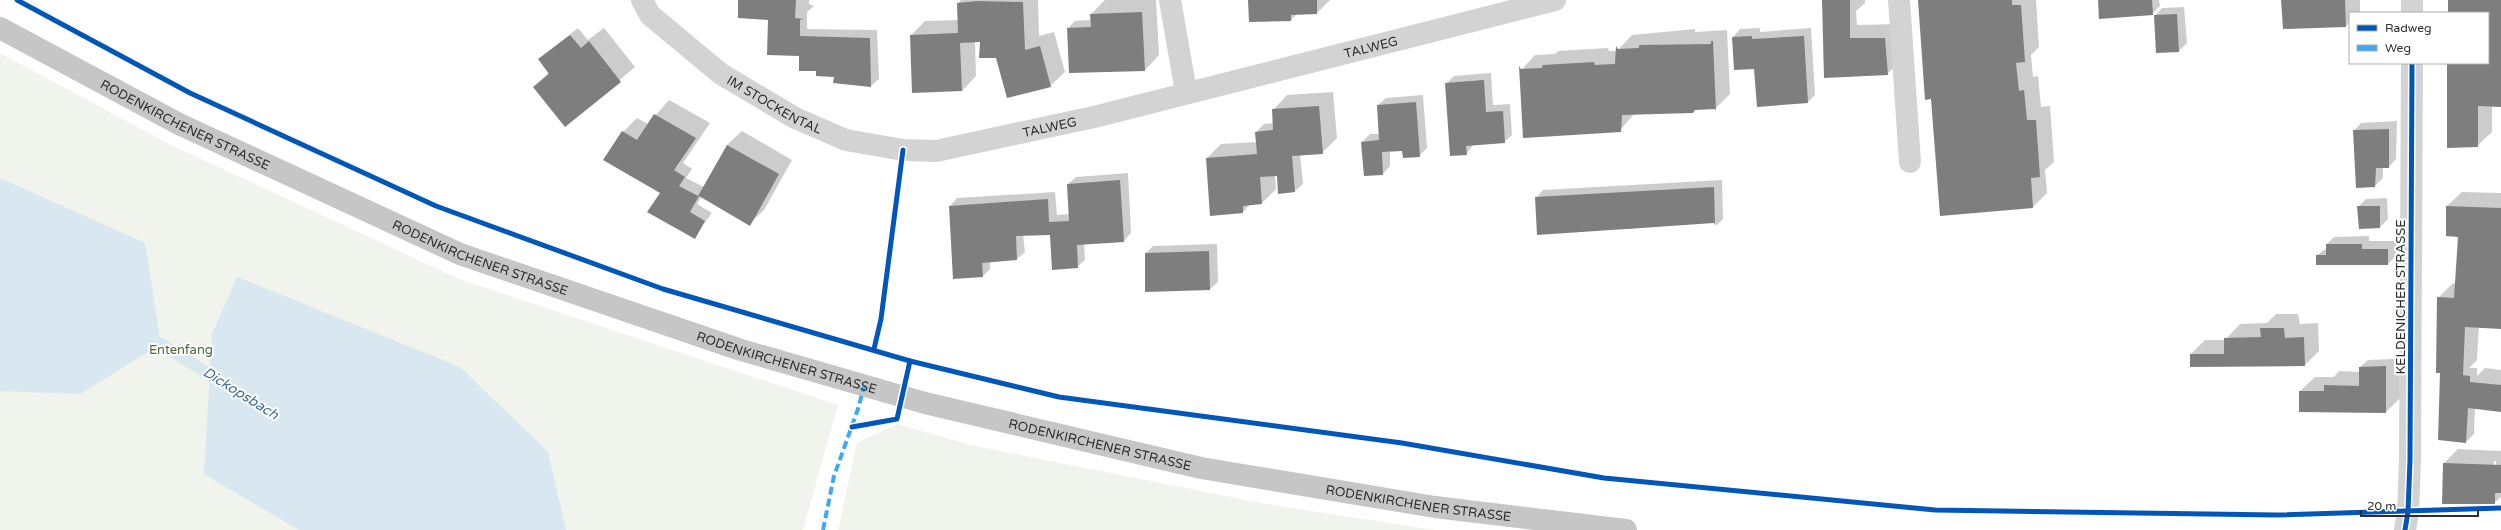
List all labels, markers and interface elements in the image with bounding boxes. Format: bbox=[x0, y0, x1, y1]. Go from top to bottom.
legend bbox=[2349, 12, 2489, 64]
text: Radweg bbox=[2385, 21, 2432, 35]
street label: TALWEG bbox=[1342, 33, 1400, 62]
text: Weg bbox=[2385, 41, 2411, 55]
street label: IM STOCKENTAL bbox=[724, 72, 825, 138]
street label: RODENKIRCHENER STRASSE bbox=[97, 76, 272, 174]
street label: TALWEG bbox=[1021, 114, 1078, 141]
street label: RODENKIRCHENER STRASSE bbox=[390, 217, 570, 299]
street label: KELDENICHER STRASSE bbox=[2393, 219, 2409, 375]
street label: RODENKIRCHENER STRASSE bbox=[694, 328, 878, 398]
park label: Entenfang bbox=[149, 342, 213, 358]
water label: Dickopsbach bbox=[200, 364, 282, 424]
street label: RODENKIRCHENER STRASSE bbox=[1007, 416, 1193, 474]
street label: RODENKIRCHENER STRASSE bbox=[1324, 482, 1512, 525]
scale bar bbox=[2361, 492, 2478, 518]
text: 20 m bbox=[2367, 499, 2396, 513]

